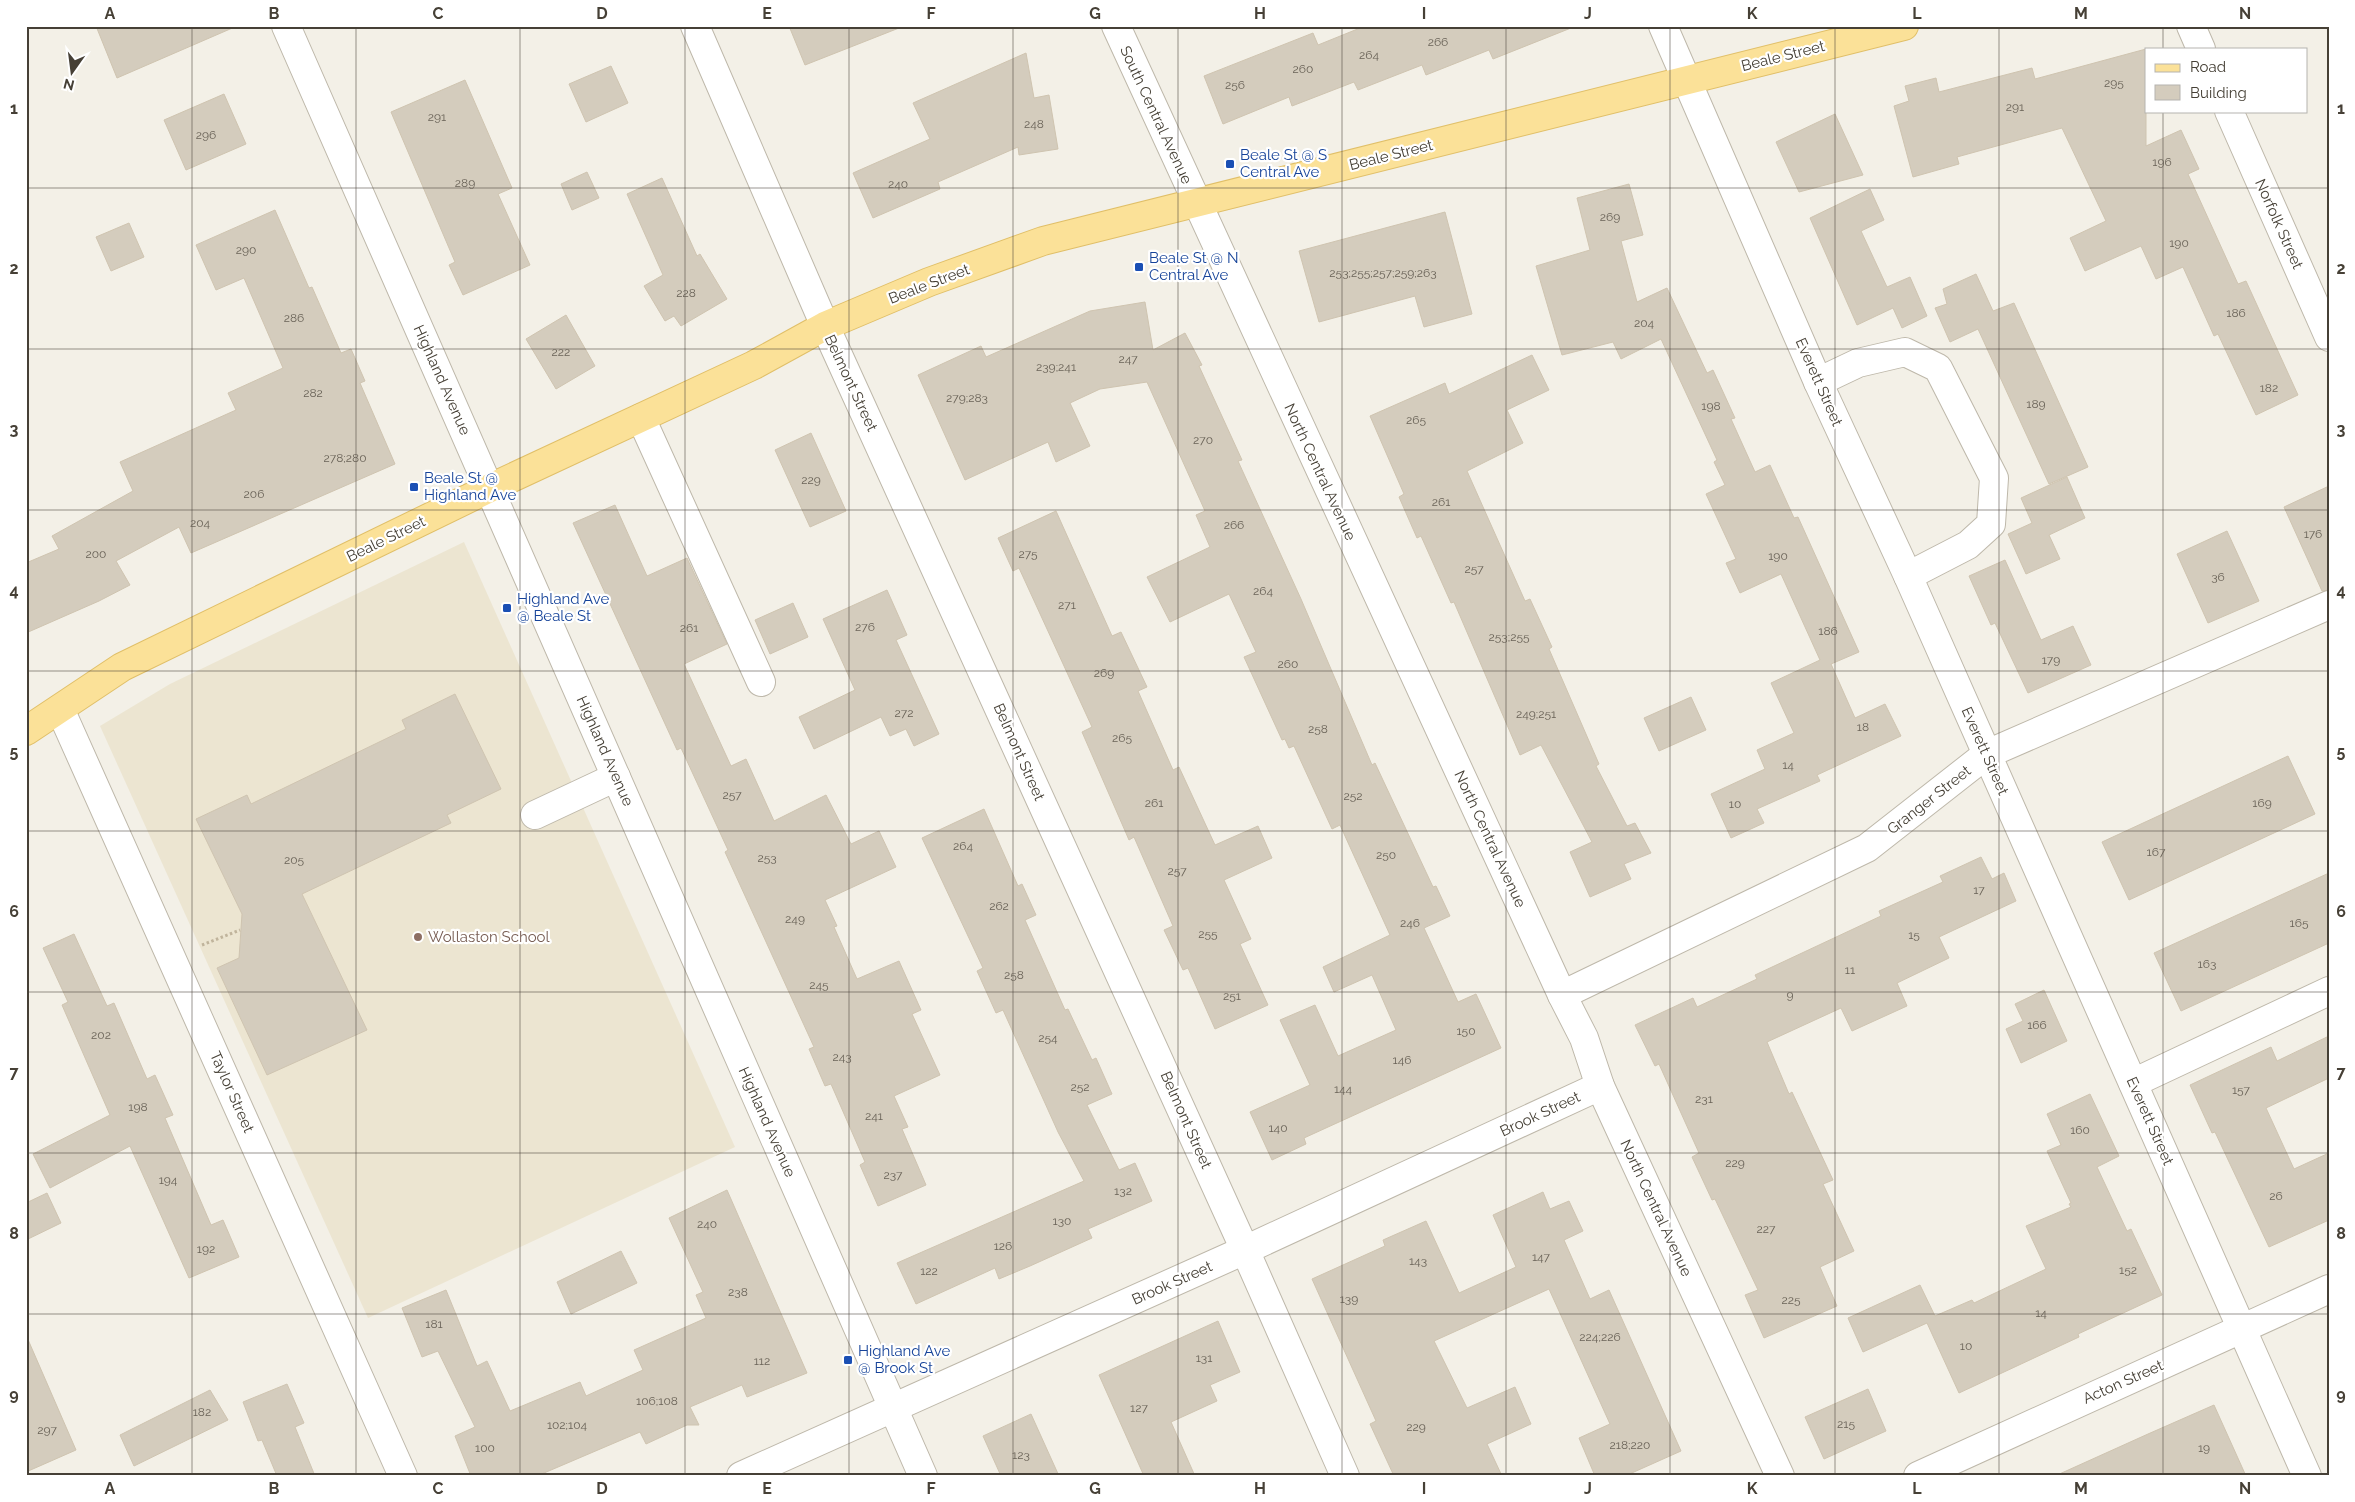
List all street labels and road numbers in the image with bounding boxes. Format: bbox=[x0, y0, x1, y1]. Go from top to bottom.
street label: Beale Street bbox=[1739, 37, 1827, 75]
street label: South Central Avenue bbox=[1116, 43, 1196, 187]
street label: Beale Street bbox=[1347, 136, 1435, 174]
street label: Norfolk Street bbox=[2251, 176, 2307, 272]
street label: Beale Street bbox=[886, 260, 972, 308]
street label: Highland Avenue bbox=[410, 322, 474, 438]
street label: Belmont Street bbox=[821, 332, 881, 434]
street label: Everett Street bbox=[1792, 335, 1846, 429]
street label: North Central Avenue bbox=[1280, 401, 1360, 544]
street label: Beale Street bbox=[344, 512, 428, 566]
street label: Highland Avenue bbox=[573, 693, 637, 809]
street label: Belmont Street bbox=[989, 701, 1049, 803]
street label: Everett Street bbox=[1958, 704, 2012, 798]
street label: Granger Street bbox=[1884, 762, 1974, 838]
street label: North Central Avenue bbox=[1450, 768, 1530, 911]
street label: Taylor Street bbox=[206, 1049, 258, 1135]
street label: Highland Avenue bbox=[735, 1064, 799, 1180]
street label: Belmont Street bbox=[1156, 1069, 1216, 1171]
street label: Everett Street bbox=[2123, 1074, 2177, 1168]
street label: Brook Street bbox=[1497, 1088, 1583, 1140]
street label: North Central Avenue bbox=[1616, 1137, 1696, 1280]
street label: Brook Street bbox=[1129, 1257, 1215, 1309]
street label: Acton Street bbox=[2080, 1356, 2166, 1408]

